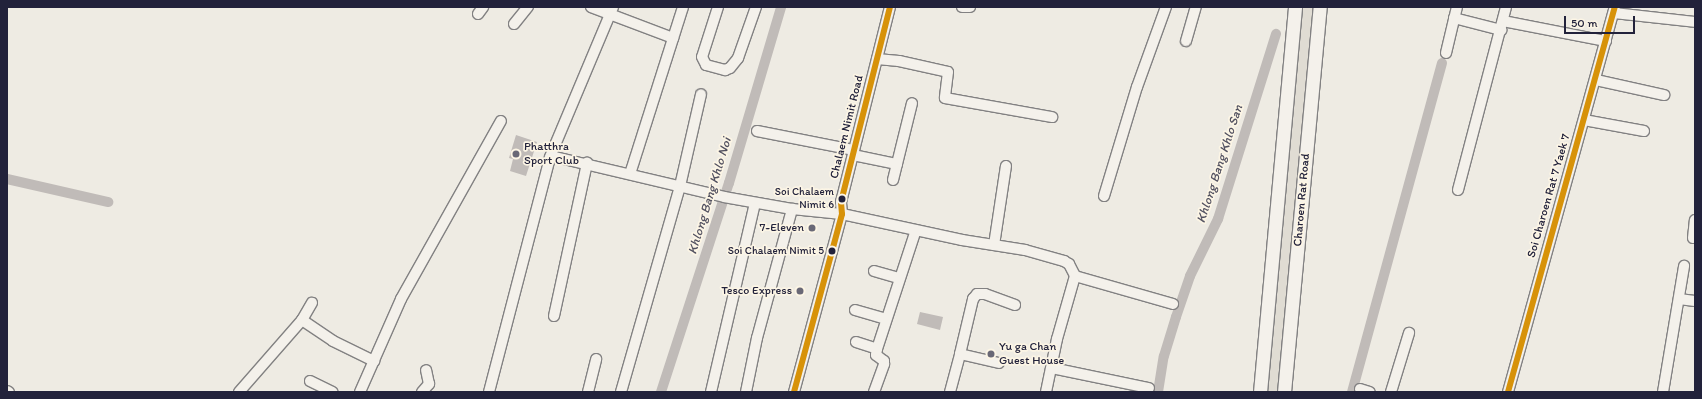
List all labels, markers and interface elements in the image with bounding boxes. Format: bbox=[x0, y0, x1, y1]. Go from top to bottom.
scale bar bbox=[1566, 8, 1637, 34]
text: 50 m bbox=[1571, 16, 1597, 30]
street label: Chalaem Nimit Road bbox=[827, 74, 867, 180]
water label: Khlong Bang Khlo San bbox=[1193, 102, 1247, 226]
street label: Soi Charoen Rat 7 Yaek 7 bbox=[1525, 133, 1573, 259]
water label: Khlong Bang Khlo Noi bbox=[685, 135, 735, 257]
place label: Phatthra Sport Club bbox=[524, 140, 579, 168]
marker: Phatthra Sport Club bbox=[511, 149, 521, 159]
street label: Charoen Rat Road bbox=[1291, 153, 1313, 247]
place label: Soi Chalaem Nimit 6 bbox=[775, 186, 834, 212]
marker: Soi Chalaem Nimit 6 bbox=[837, 194, 847, 204]
place label: 7-Eleven bbox=[759, 221, 804, 235]
marker: 7-Eleven bbox=[807, 223, 817, 233]
place label: Soi Chalaem Nimit 5 bbox=[728, 244, 824, 258]
marker: Soi Chalaem Nimit 5 bbox=[827, 246, 837, 256]
place label: Tesco Express bbox=[722, 284, 792, 298]
marker: Tesco Express bbox=[795, 286, 805, 296]
place label: Yu ga Chan Guest House bbox=[999, 340, 1064, 368]
marker: Yu ga Chan Guest House bbox=[986, 349, 996, 359]

